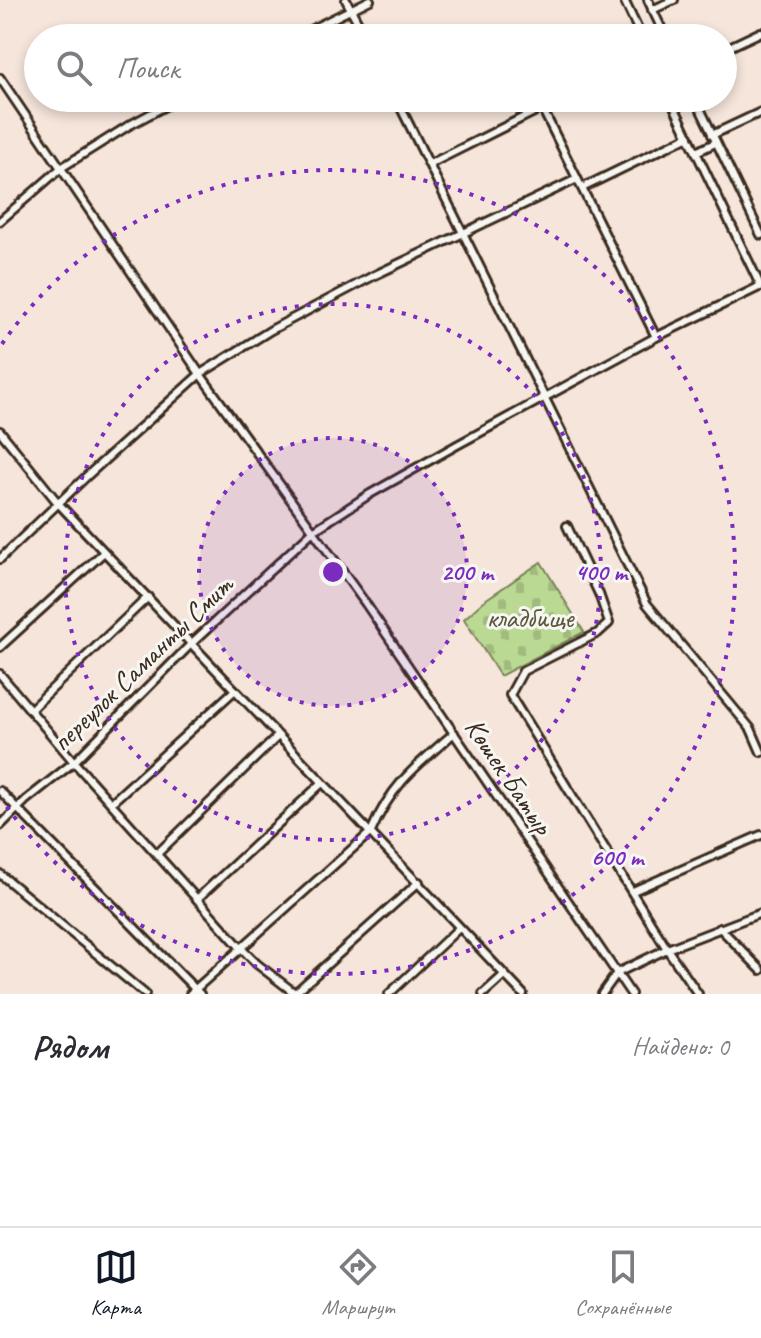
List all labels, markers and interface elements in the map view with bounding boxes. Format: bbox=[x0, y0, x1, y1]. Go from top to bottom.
search box bbox=[24, 24, 737, 112]
icon: search bbox=[52, 46, 96, 90]
text: Поиск bbox=[116, 49, 179, 87]
text: 200 m bbox=[441, 557, 495, 587]
text: 400 m bbox=[575, 557, 629, 587]
centre of rings bbox=[319, 558, 347, 586]
street label: переулок Саманты Смит bbox=[44, 566, 241, 759]
park label: кладбище bbox=[487, 600, 575, 635]
street label: Көшек Батыр bbox=[457, 711, 561, 842]
text: 600 m bbox=[591, 842, 646, 872]
text: Рядом bbox=[32, 1025, 108, 1068]
text: Найдено: 0 bbox=[632, 1030, 729, 1063]
tab: Карта bbox=[90, 1245, 141, 1321]
tab: Маршрут bbox=[322, 1245, 394, 1321]
tab: Сохранённые bbox=[575, 1245, 671, 1321]

